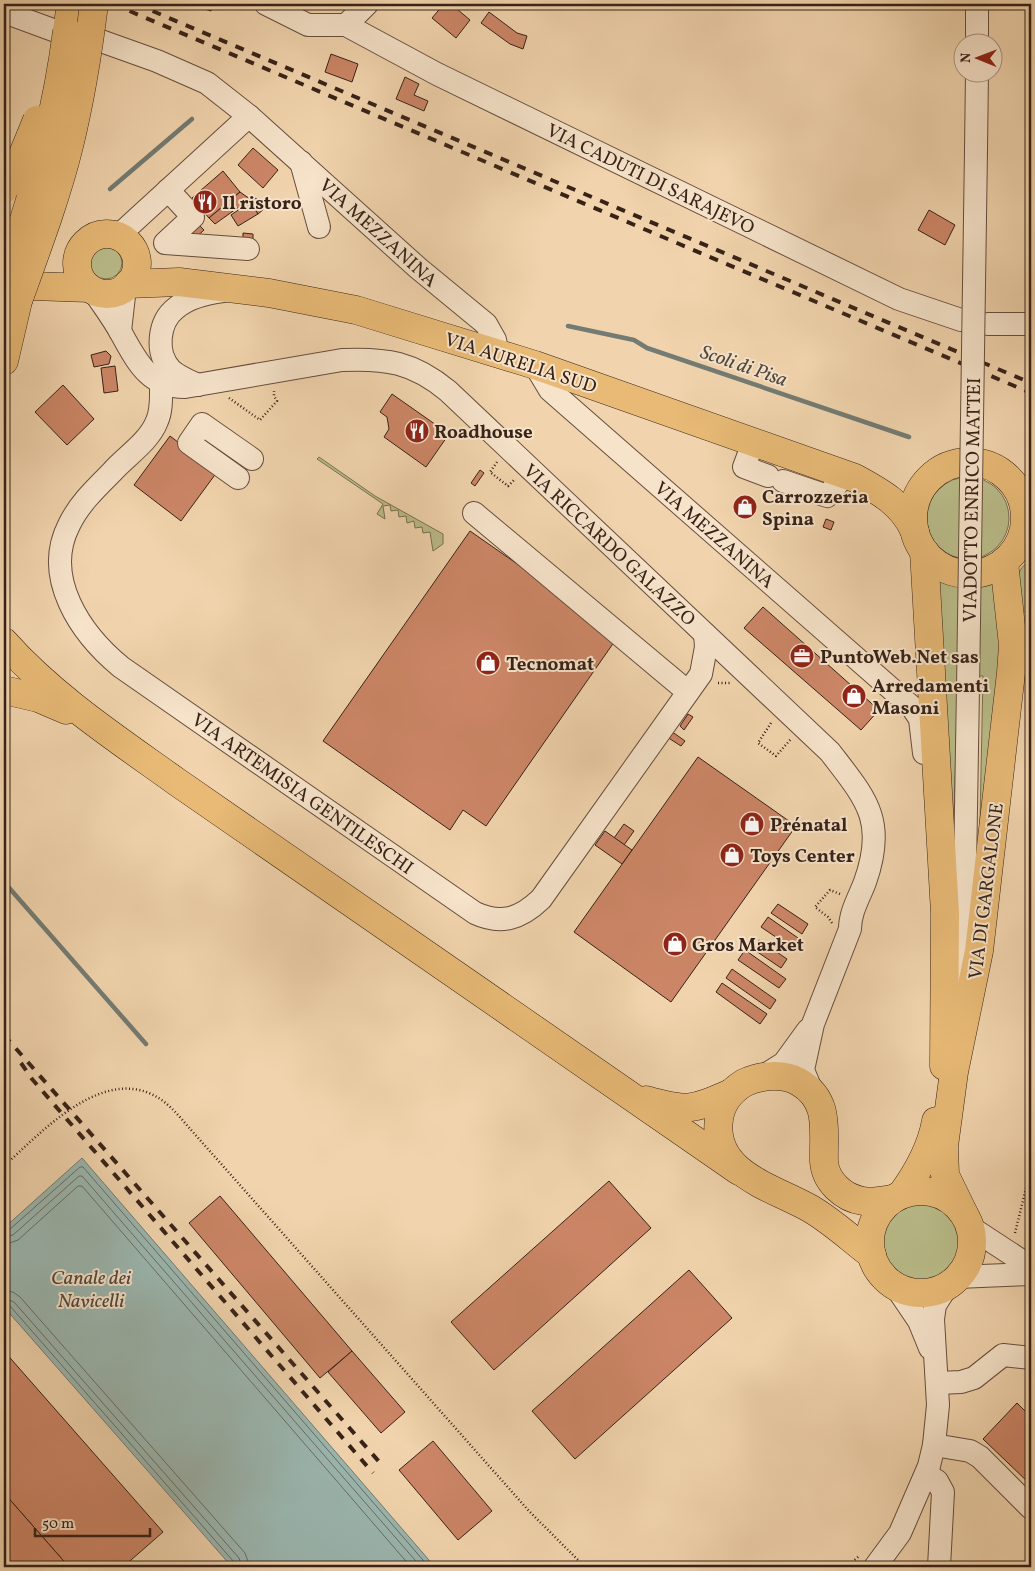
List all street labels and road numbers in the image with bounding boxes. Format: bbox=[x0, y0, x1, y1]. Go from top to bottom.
street label: VIA CADUTI DI SARAJEVO bbox=[542, 118, 759, 242]
street label: VIA MEZZANINA bbox=[313, 173, 443, 294]
street label: VIA AURELIA SUD bbox=[441, 327, 600, 401]
street label: VIADOTTO ENRICO MATTEI bbox=[958, 377, 988, 623]
street label: VIA RICCARDO GALAZZO bbox=[517, 458, 701, 633]
street label: VIA MEZZANINA bbox=[648, 476, 779, 595]
street label: VIA ARTEMISIA GENTILESCHI bbox=[186, 708, 418, 881]
street label: VIA DI GARGALONE bbox=[963, 801, 1011, 981]

